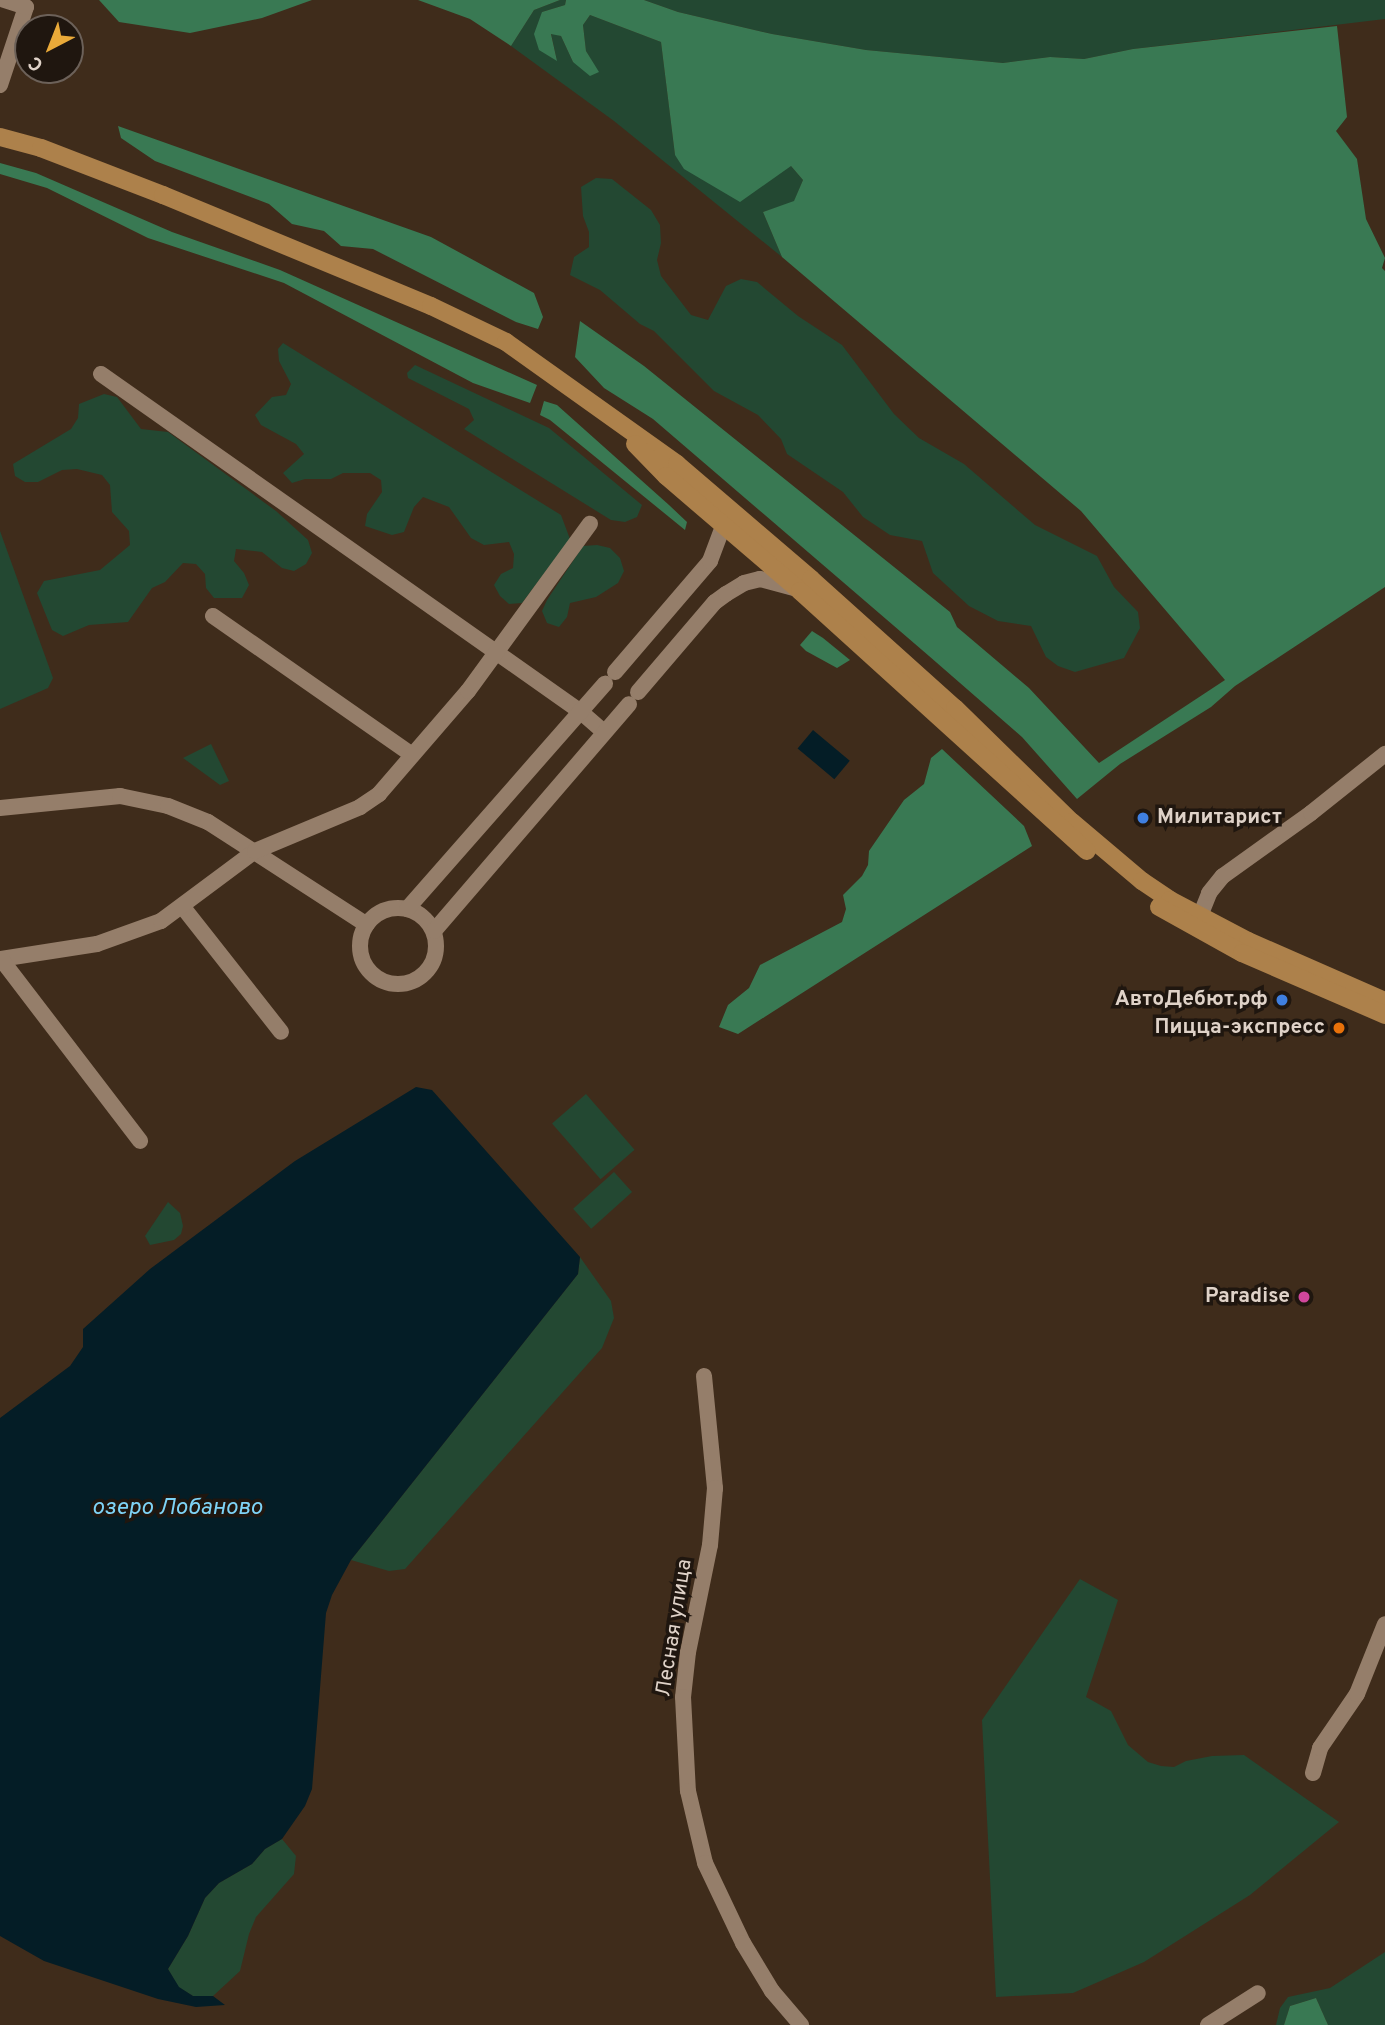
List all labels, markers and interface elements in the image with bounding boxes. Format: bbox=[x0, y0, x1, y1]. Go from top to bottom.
north arrow bbox=[14, 14, 84, 84]
text: С bbox=[24, 50, 49, 76]
place label: Милитарист bbox=[1157, 805, 1282, 831]
marker: Милитарист bbox=[1135, 810, 1151, 826]
place label: АвтоДебют.рф bbox=[1115, 987, 1268, 1013]
marker: АвтоДебют.рф bbox=[1274, 992, 1290, 1008]
place label: Пицца-экспресс bbox=[1155, 1015, 1325, 1041]
marker: Пицца-экспресс bbox=[1331, 1020, 1347, 1036]
place label: Paradise bbox=[1205, 1284, 1290, 1310]
marker: Paradise bbox=[1296, 1289, 1312, 1305]
water label: озеро Лобаново bbox=[92, 1495, 262, 1523]
street label: Лесная улица bbox=[652, 1557, 698, 1699]

